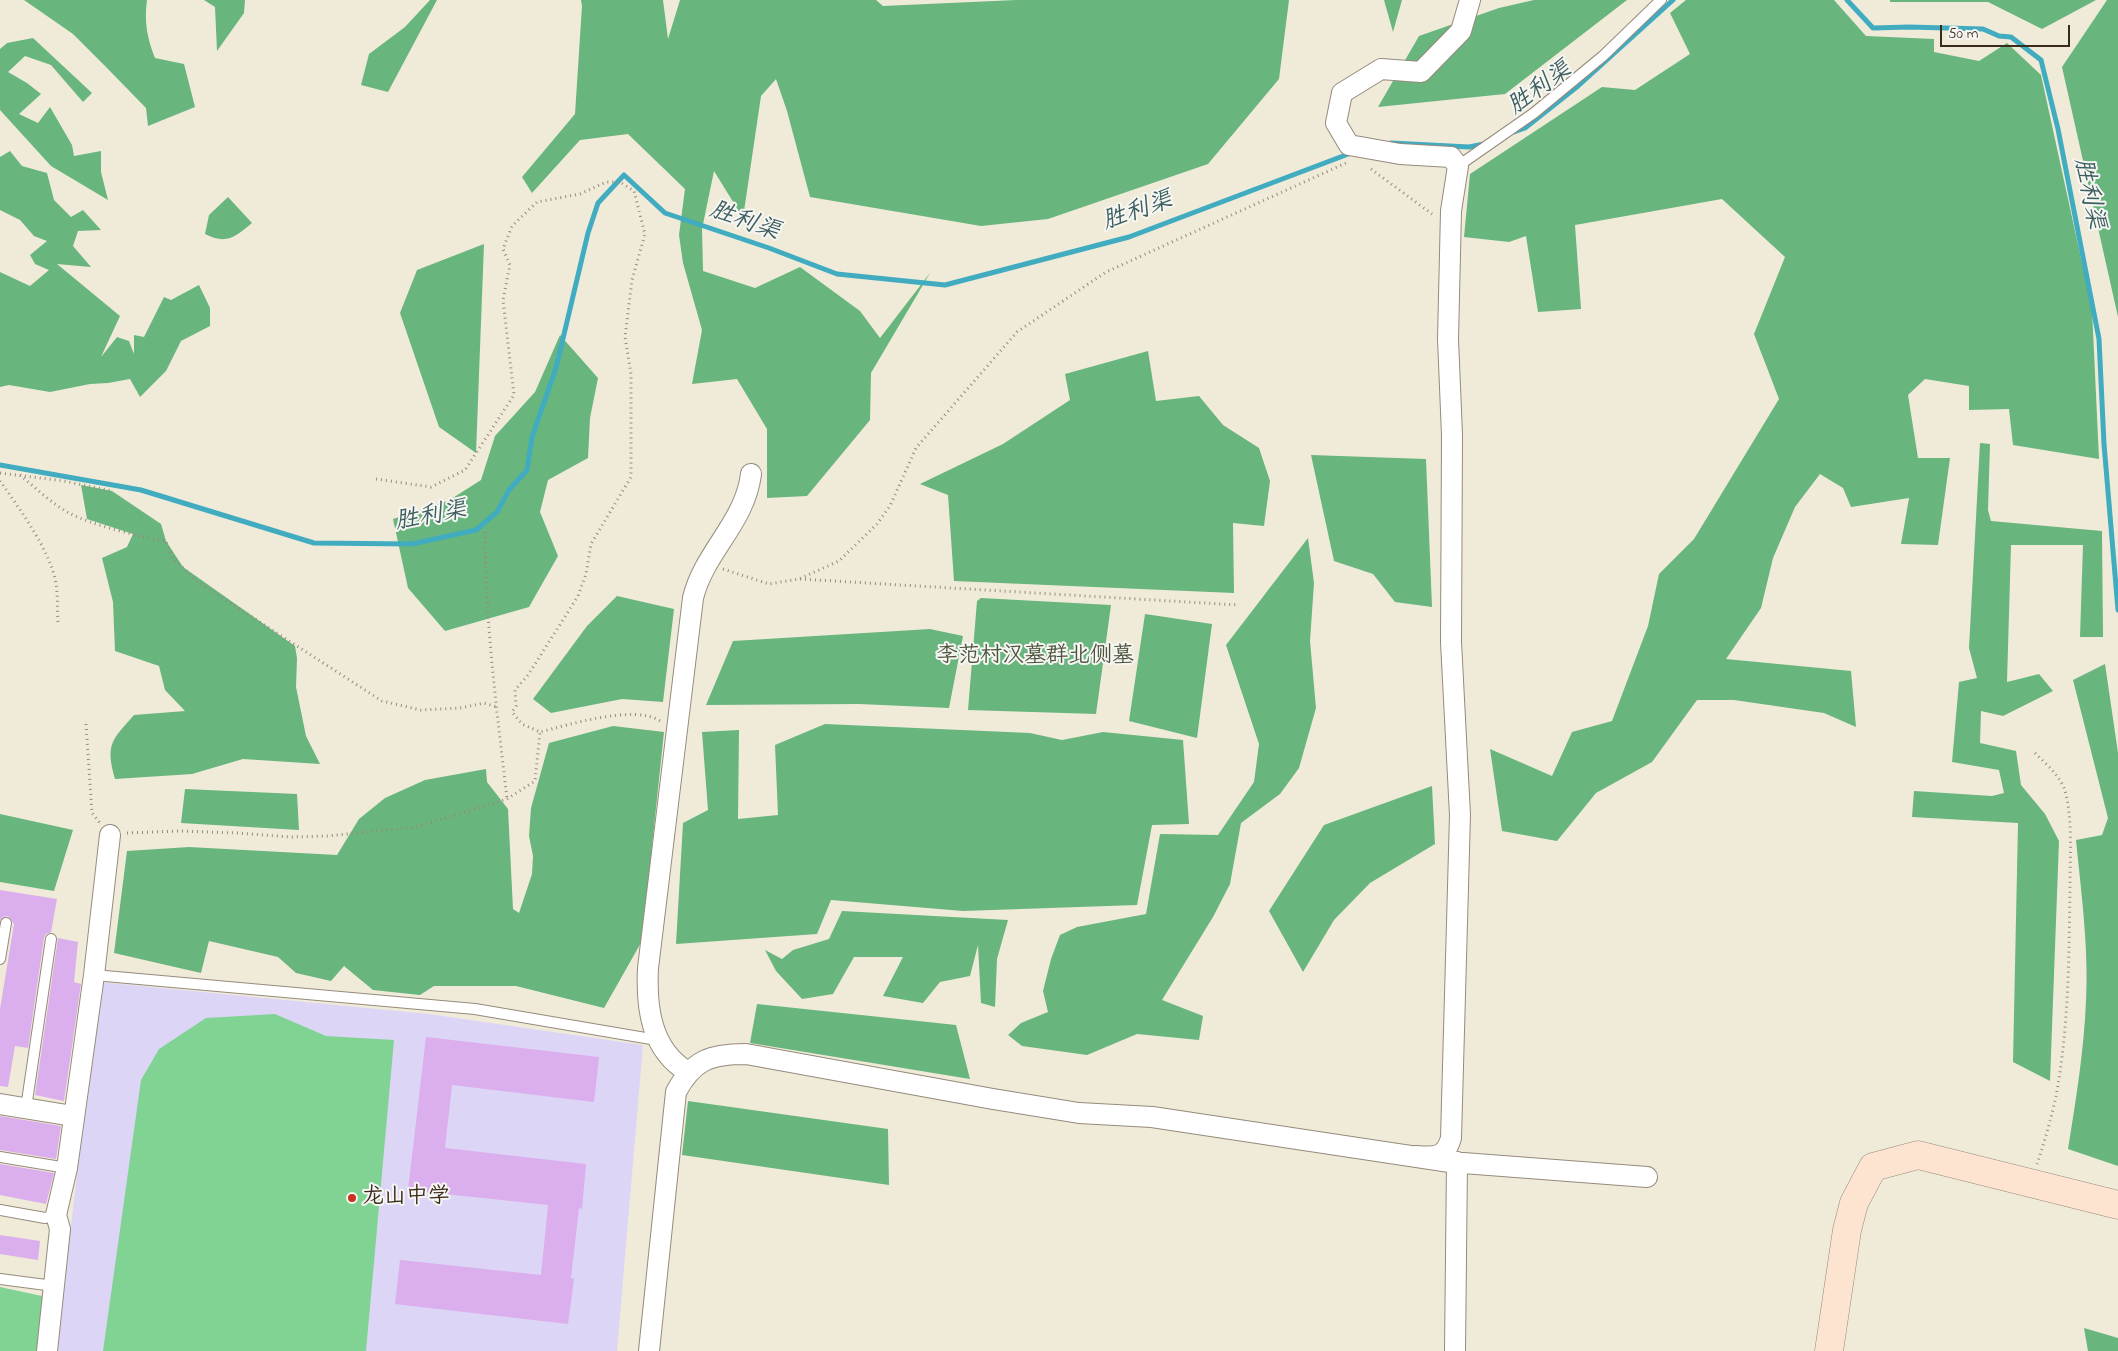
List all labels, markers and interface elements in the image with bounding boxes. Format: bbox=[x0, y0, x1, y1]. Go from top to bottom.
scale bar bbox=[1943, 15, 2073, 47]
text: 50 m bbox=[1948, 23, 1978, 45]
water label: 胜利渠 bbox=[1503, 57, 1579, 123]
water label: 胜利渠 bbox=[2065, 156, 2109, 232]
water label: 胜利渠 bbox=[1099, 188, 1177, 238]
water label: 胜利渠 bbox=[705, 197, 783, 249]
water label: 胜利渠 bbox=[393, 498, 469, 538]
park label: 李范村汉墓群北侧墓 bbox=[936, 644, 1134, 670]
place label: 龙山中学 bbox=[362, 1185, 450, 1211]
marker: 龙山中学 bbox=[346, 1192, 358, 1204]

